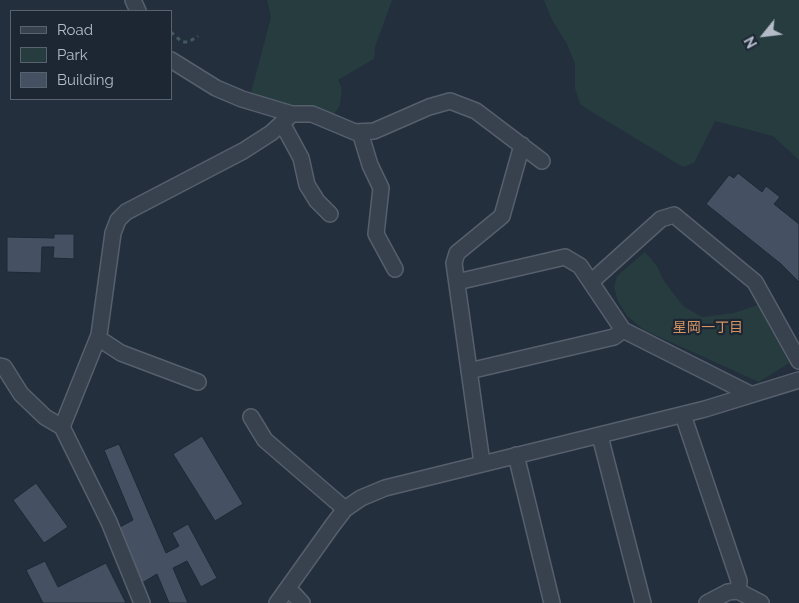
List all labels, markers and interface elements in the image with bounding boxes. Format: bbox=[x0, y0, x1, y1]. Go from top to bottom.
legend bbox=[10, 10, 172, 100]
north arrow bbox=[739, 10, 789, 60]
text: Road bbox=[57, 21, 93, 39]
text: N bbox=[741, 34, 760, 51]
text: Park bbox=[57, 46, 88, 64]
text: Building bbox=[57, 71, 114, 89]
district label: 星岡一丁目 bbox=[673, 320, 743, 336]

